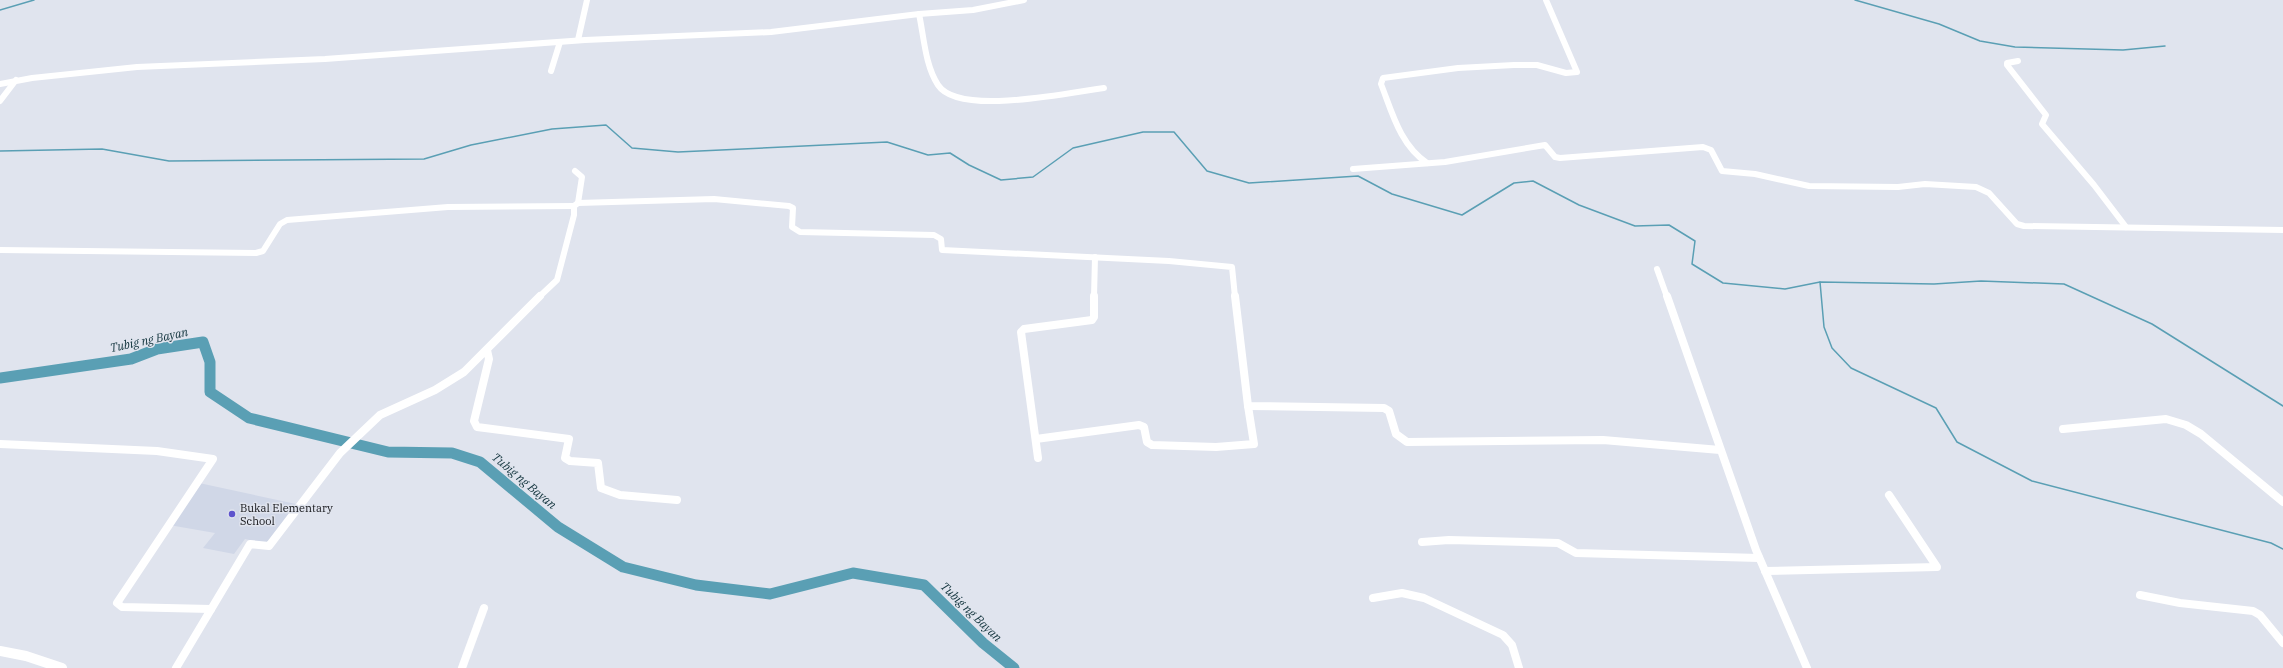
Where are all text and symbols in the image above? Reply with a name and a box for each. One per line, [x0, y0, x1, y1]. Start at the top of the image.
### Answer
water label: Tubig ng Bayan [108, 324, 189, 355]
water label: Tubig ng Bayan [489, 449, 560, 512]
place label: Bukal Elementary School [240, 501, 333, 528]
marker: Bukal Elementary School [227, 509, 237, 519]
water label: Tubig ng Bayan [938, 579, 1005, 645]

